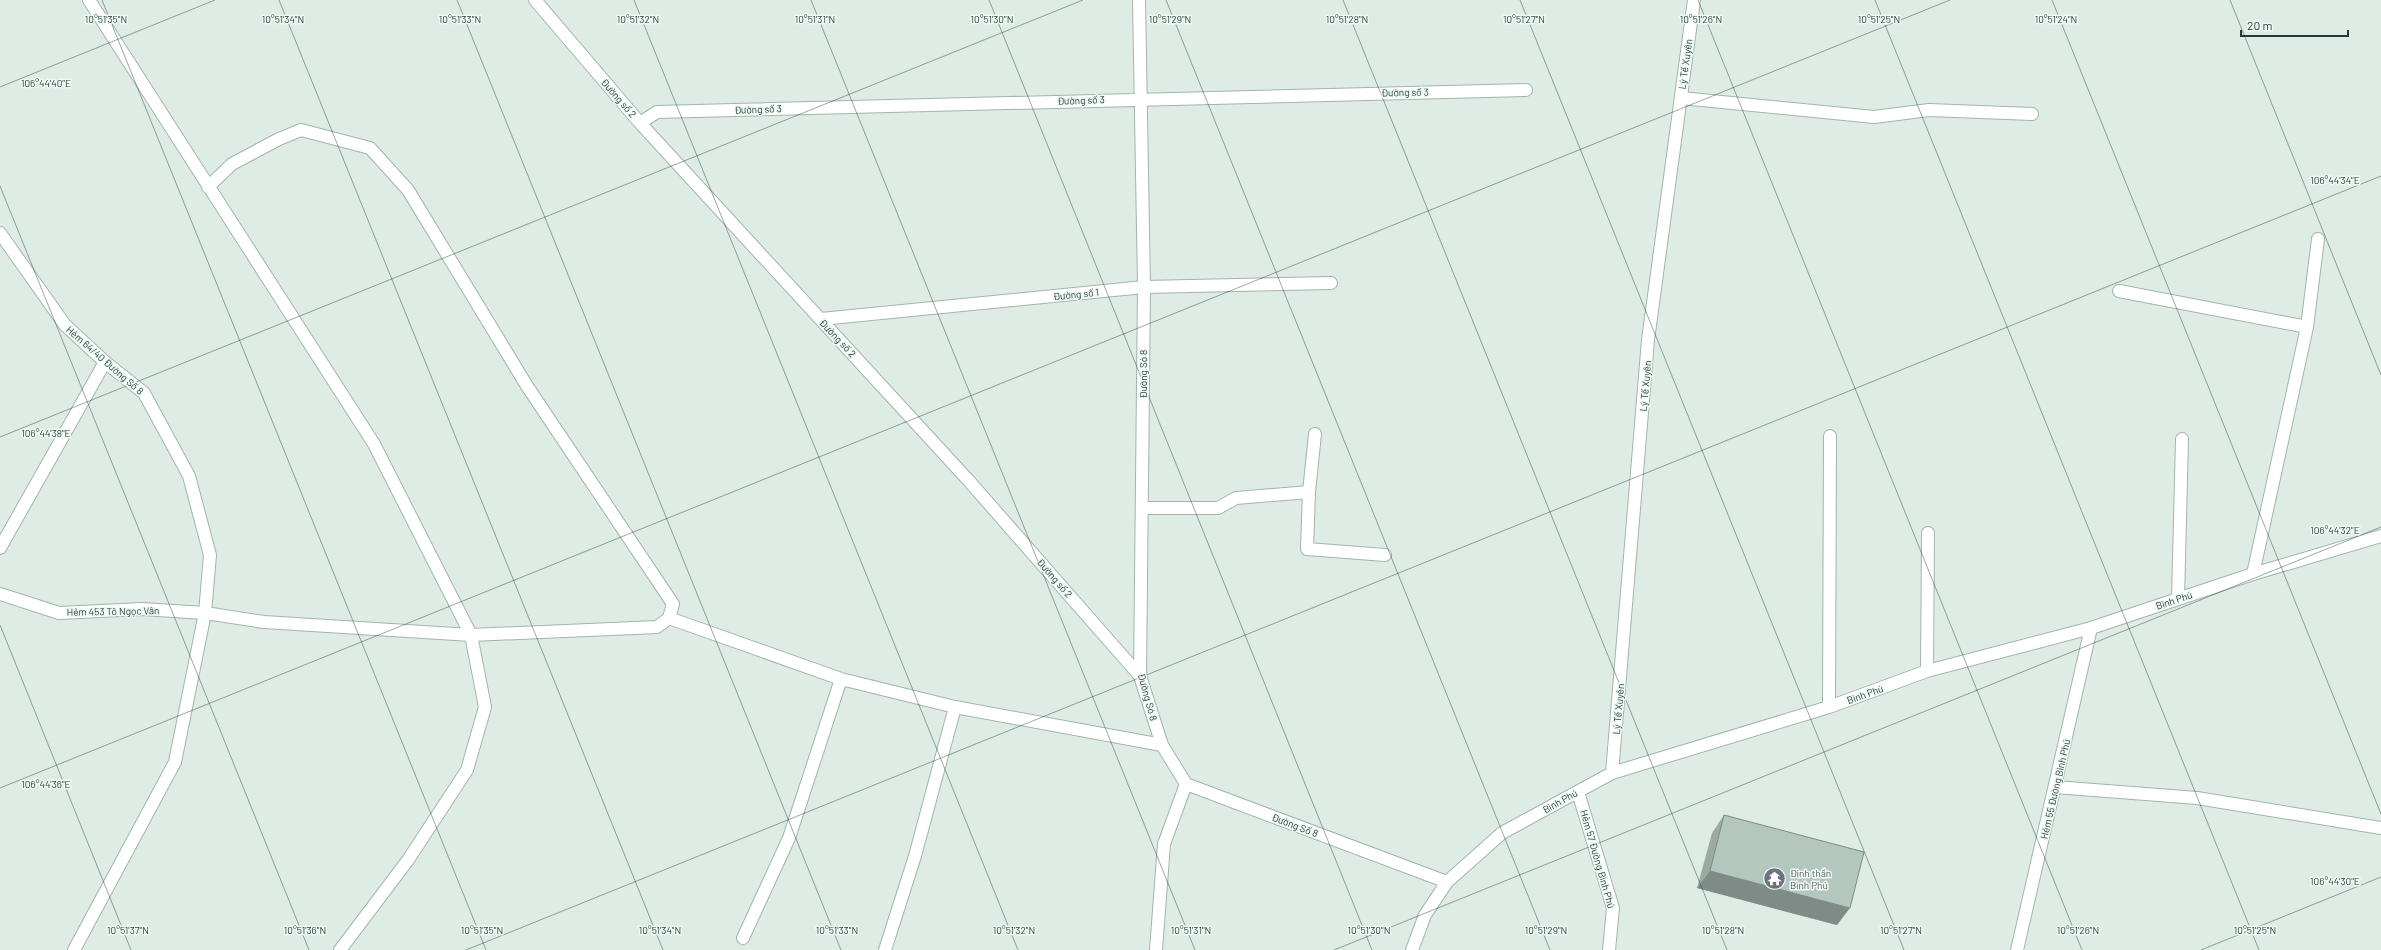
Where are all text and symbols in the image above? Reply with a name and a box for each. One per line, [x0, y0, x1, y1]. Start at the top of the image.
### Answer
scale bar [2241, 12, 2348, 38]
text: 10°51'35"N [85, 13, 127, 25]
text: 10°51'34"N [262, 13, 304, 25]
text: 10°51'33"N [439, 13, 481, 25]
text: 10°51'32"N [617, 13, 659, 25]
text: 10°51'31"N [795, 13, 835, 25]
text: 10°51'30"N [971, 13, 1013, 25]
text: 10°51'29"N [1149, 13, 1191, 25]
text: 10°51'28"N [1326, 13, 1368, 25]
text: 10°51'27"N [1503, 13, 1545, 25]
text: 10°51'26"N [1680, 13, 1722, 25]
text: 10°51'25"N [1858, 13, 1900, 25]
text: 10°51'24"N [2035, 13, 2077, 25]
text: 20 m [2247, 18, 2273, 32]
street label: Lý Tế Xuyên [1676, 38, 1694, 90]
street label: Đường số 2 [599, 76, 639, 120]
text: 106°44'40"E [21, 77, 71, 89]
street label: Đường số 3 [1381, 86, 1429, 98]
street label: Đường số 3 [1057, 93, 1105, 107]
street label: Đường số 3 [734, 102, 782, 116]
text: 106°44'34"E [2310, 174, 2360, 186]
street label: Đường số 1 [1053, 286, 1099, 302]
street label: Đường số 2 [817, 316, 859, 360]
street label: Hẻm 64/40 Đường Số 8 [64, 323, 146, 397]
street label: Đường Só 8 [1137, 350, 1149, 398]
street label: Lý Tế Xuyên [1637, 360, 1653, 412]
text: 106°44'38"E [21, 427, 71, 439]
text: 106°44'32"E [2310, 524, 2360, 536]
street label: Đường số 2 [1035, 556, 1075, 600]
street label: Bình Phú [2154, 588, 2194, 612]
street label: Hẻm 453 Tô Ngọc Vân [66, 604, 160, 618]
street label: Đường Só 8 [1136, 672, 1160, 722]
street label: Bình Phú [1845, 682, 1885, 706]
street label: Lý Tế Xuyên [1610, 683, 1626, 735]
street label: Hẻm 55 Đường Bình Phú [2038, 738, 2072, 840]
text: 106°44'36"E [21, 778, 71, 790]
street label: Bình Phú [1541, 787, 1579, 815]
street label: Hẻm 57 Đường Bình Phú [1578, 808, 1618, 910]
street label: Đường Số 8 [1270, 811, 1320, 839]
temple icon: Đình thần Bình Phú [1762, 866, 1788, 892]
place label: Đình thần Bình Phú [1790, 867, 1831, 891]
text: 106°44'30"E [2310, 875, 2360, 887]
text: 10°51'37"N [107, 924, 149, 936]
text: 10°51'36"N [284, 924, 326, 936]
text: 10°51'35"N [461, 924, 503, 936]
text: 10°51'34"N [639, 924, 681, 936]
text: 10°51'33"N [816, 924, 858, 936]
text: 10°51'32"N [993, 924, 1035, 936]
text: 10°51'31"N [1171, 924, 1211, 936]
text: 10°51'30"N [1348, 924, 1390, 936]
text: 10°51'29"N [1525, 924, 1567, 936]
text: 10°51'28"N [1702, 924, 1744, 936]
text: 10°51'27"N [1880, 924, 1922, 936]
text: 10°51'26"N [2057, 924, 2099, 936]
text: 10°51'25"N [2234, 924, 2276, 936]

